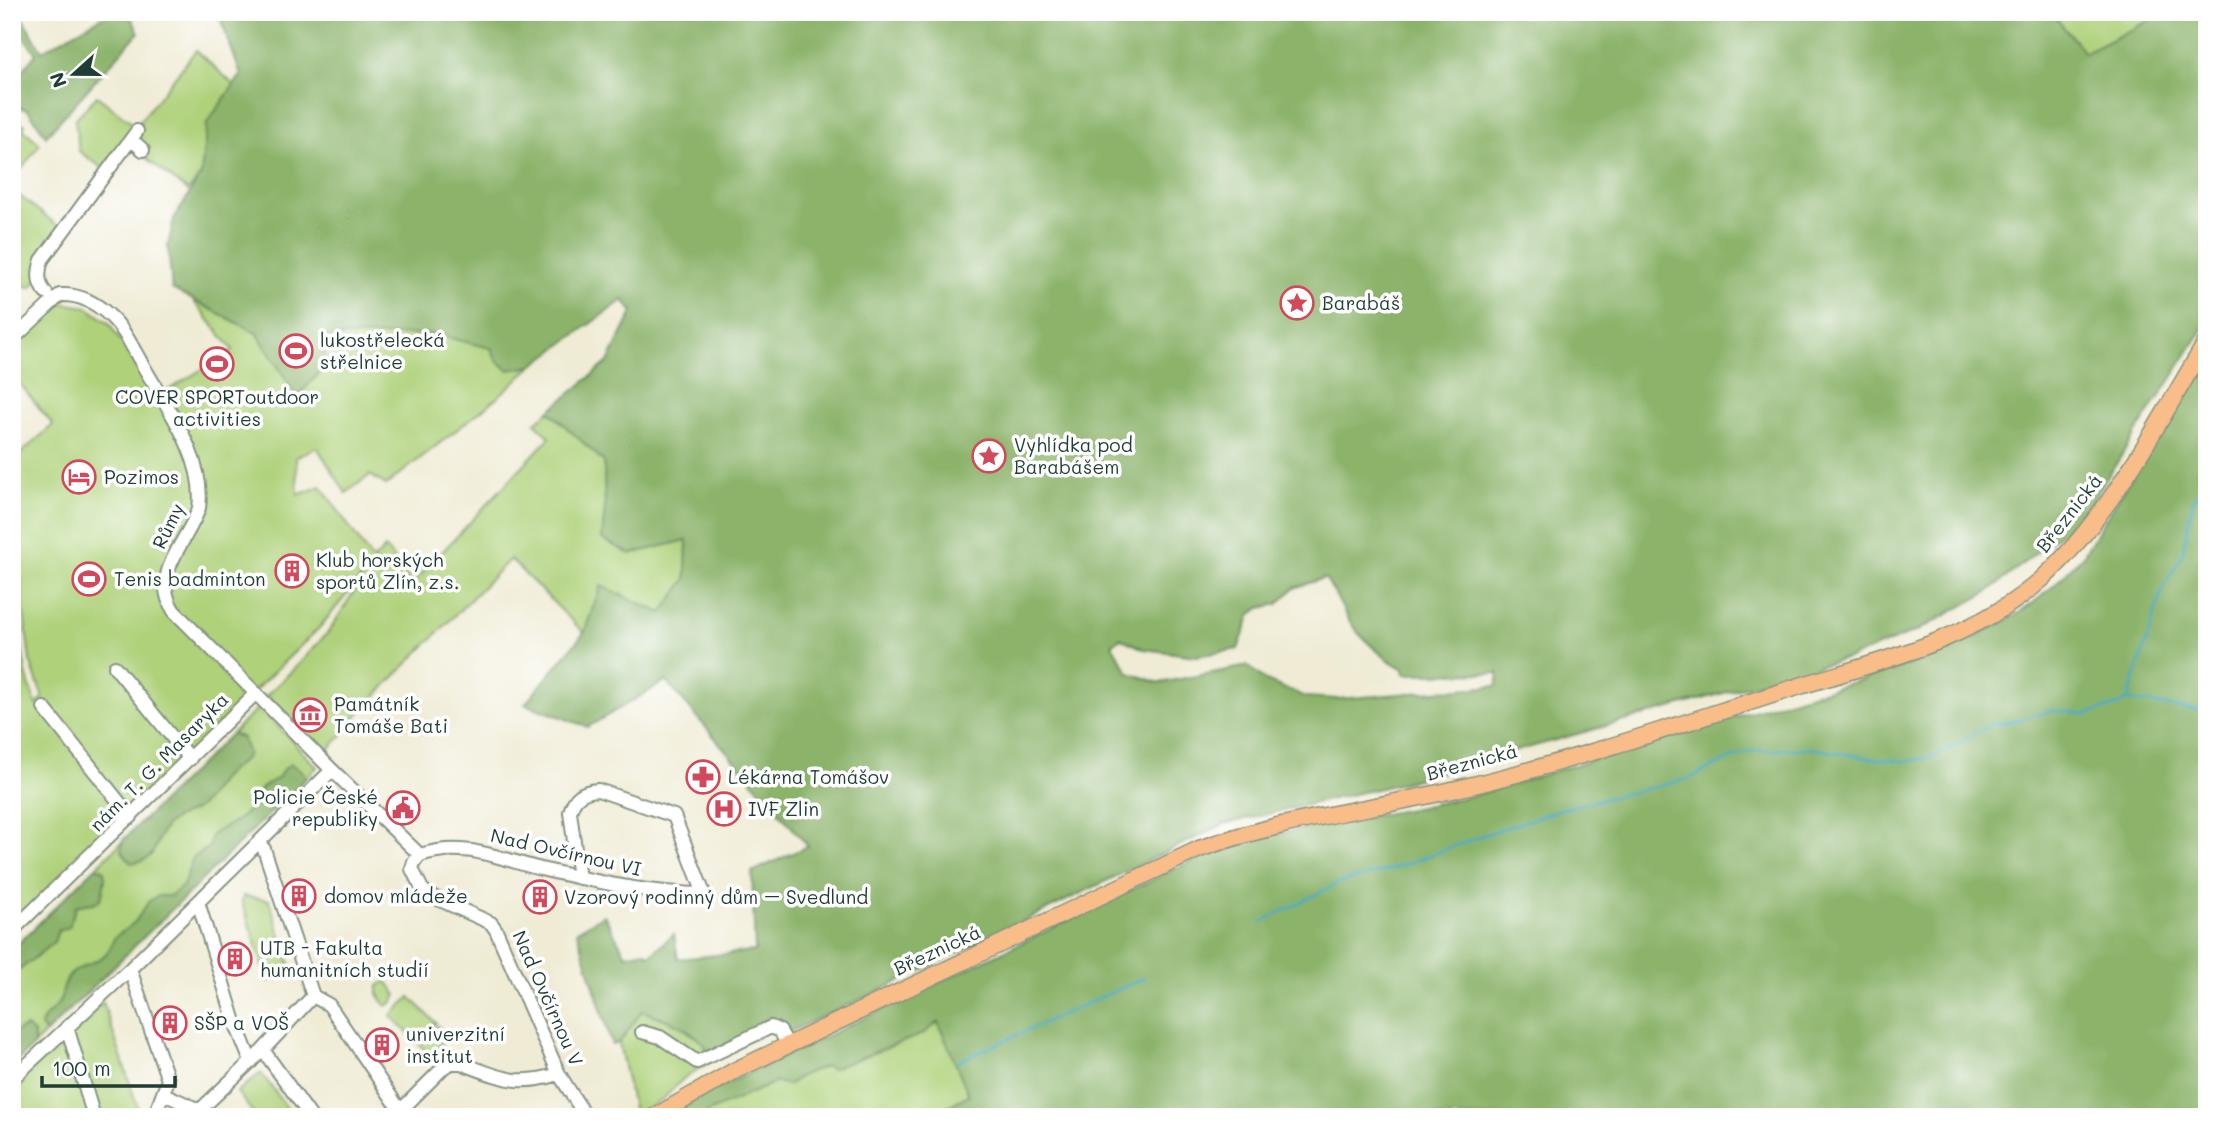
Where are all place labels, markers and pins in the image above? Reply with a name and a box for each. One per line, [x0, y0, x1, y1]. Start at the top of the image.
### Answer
place icon: Barabáš [1278, 284, 1316, 322]
place label: Barabáš [1322, 290, 1400, 315]
place label: lukostřelecká střelnice [320, 327, 445, 374]
sports icon: lukostřelecká střelnice [277, 332, 315, 370]
sports icon: COVER SPORToutdoor activities [198, 345, 236, 383]
place label: COVER SPORToutdoor activities [115, 384, 319, 431]
place label: Vyhlídka pod Barabášem [1014, 432, 1133, 479]
place icon: Vyhlídka pod Barabášem [970, 437, 1008, 475]
hotel icon: Pozimos [60, 458, 98, 496]
place label: Pozimos [104, 464, 179, 489]
place label: Klub horských sportů Zlín, z.s. [316, 547, 459, 594]
building icon: Klub horských sportů Zlín, z.s. [273, 552, 311, 590]
sports icon: Tenis badminton [70, 560, 108, 598]
place label: Tenis badminton [114, 566, 266, 591]
place label: Památník Tomáše Bati [334, 691, 448, 738]
museum icon: Památník Tomáše Bati [291, 696, 329, 734]
pharmacy icon: Lékárna Tomášov [684, 758, 722, 796]
place label: Lékárna Tomášov [728, 764, 889, 789]
place label: Policie České republiky [253, 784, 378, 831]
public building icon: Policie České republiky [384, 789, 422, 827]
hospital icon: IVF Zlin [705, 790, 743, 828]
place label: IVF Zlin [748, 796, 819, 821]
building icon: domov mládeže [280, 877, 318, 915]
building icon: Vzorový rodinný dům – Svedlund [521, 878, 559, 916]
place label: domov mládeže [324, 883, 468, 908]
place label: Vzorový rodinný dům – Svedlund [564, 884, 868, 909]
place label: UTB - Fakulta humanitních studií [260, 935, 429, 982]
building icon: UTB - Fakulta humanitních studií [216, 940, 254, 978]
building icon: SŠP a VOŠ [151, 1004, 189, 1042]
place label: SŠP a VOŠ [194, 1010, 289, 1035]
place label: univerzitní institut [406, 1021, 505, 1068]
building icon: univerzitní institut [363, 1026, 401, 1064]

